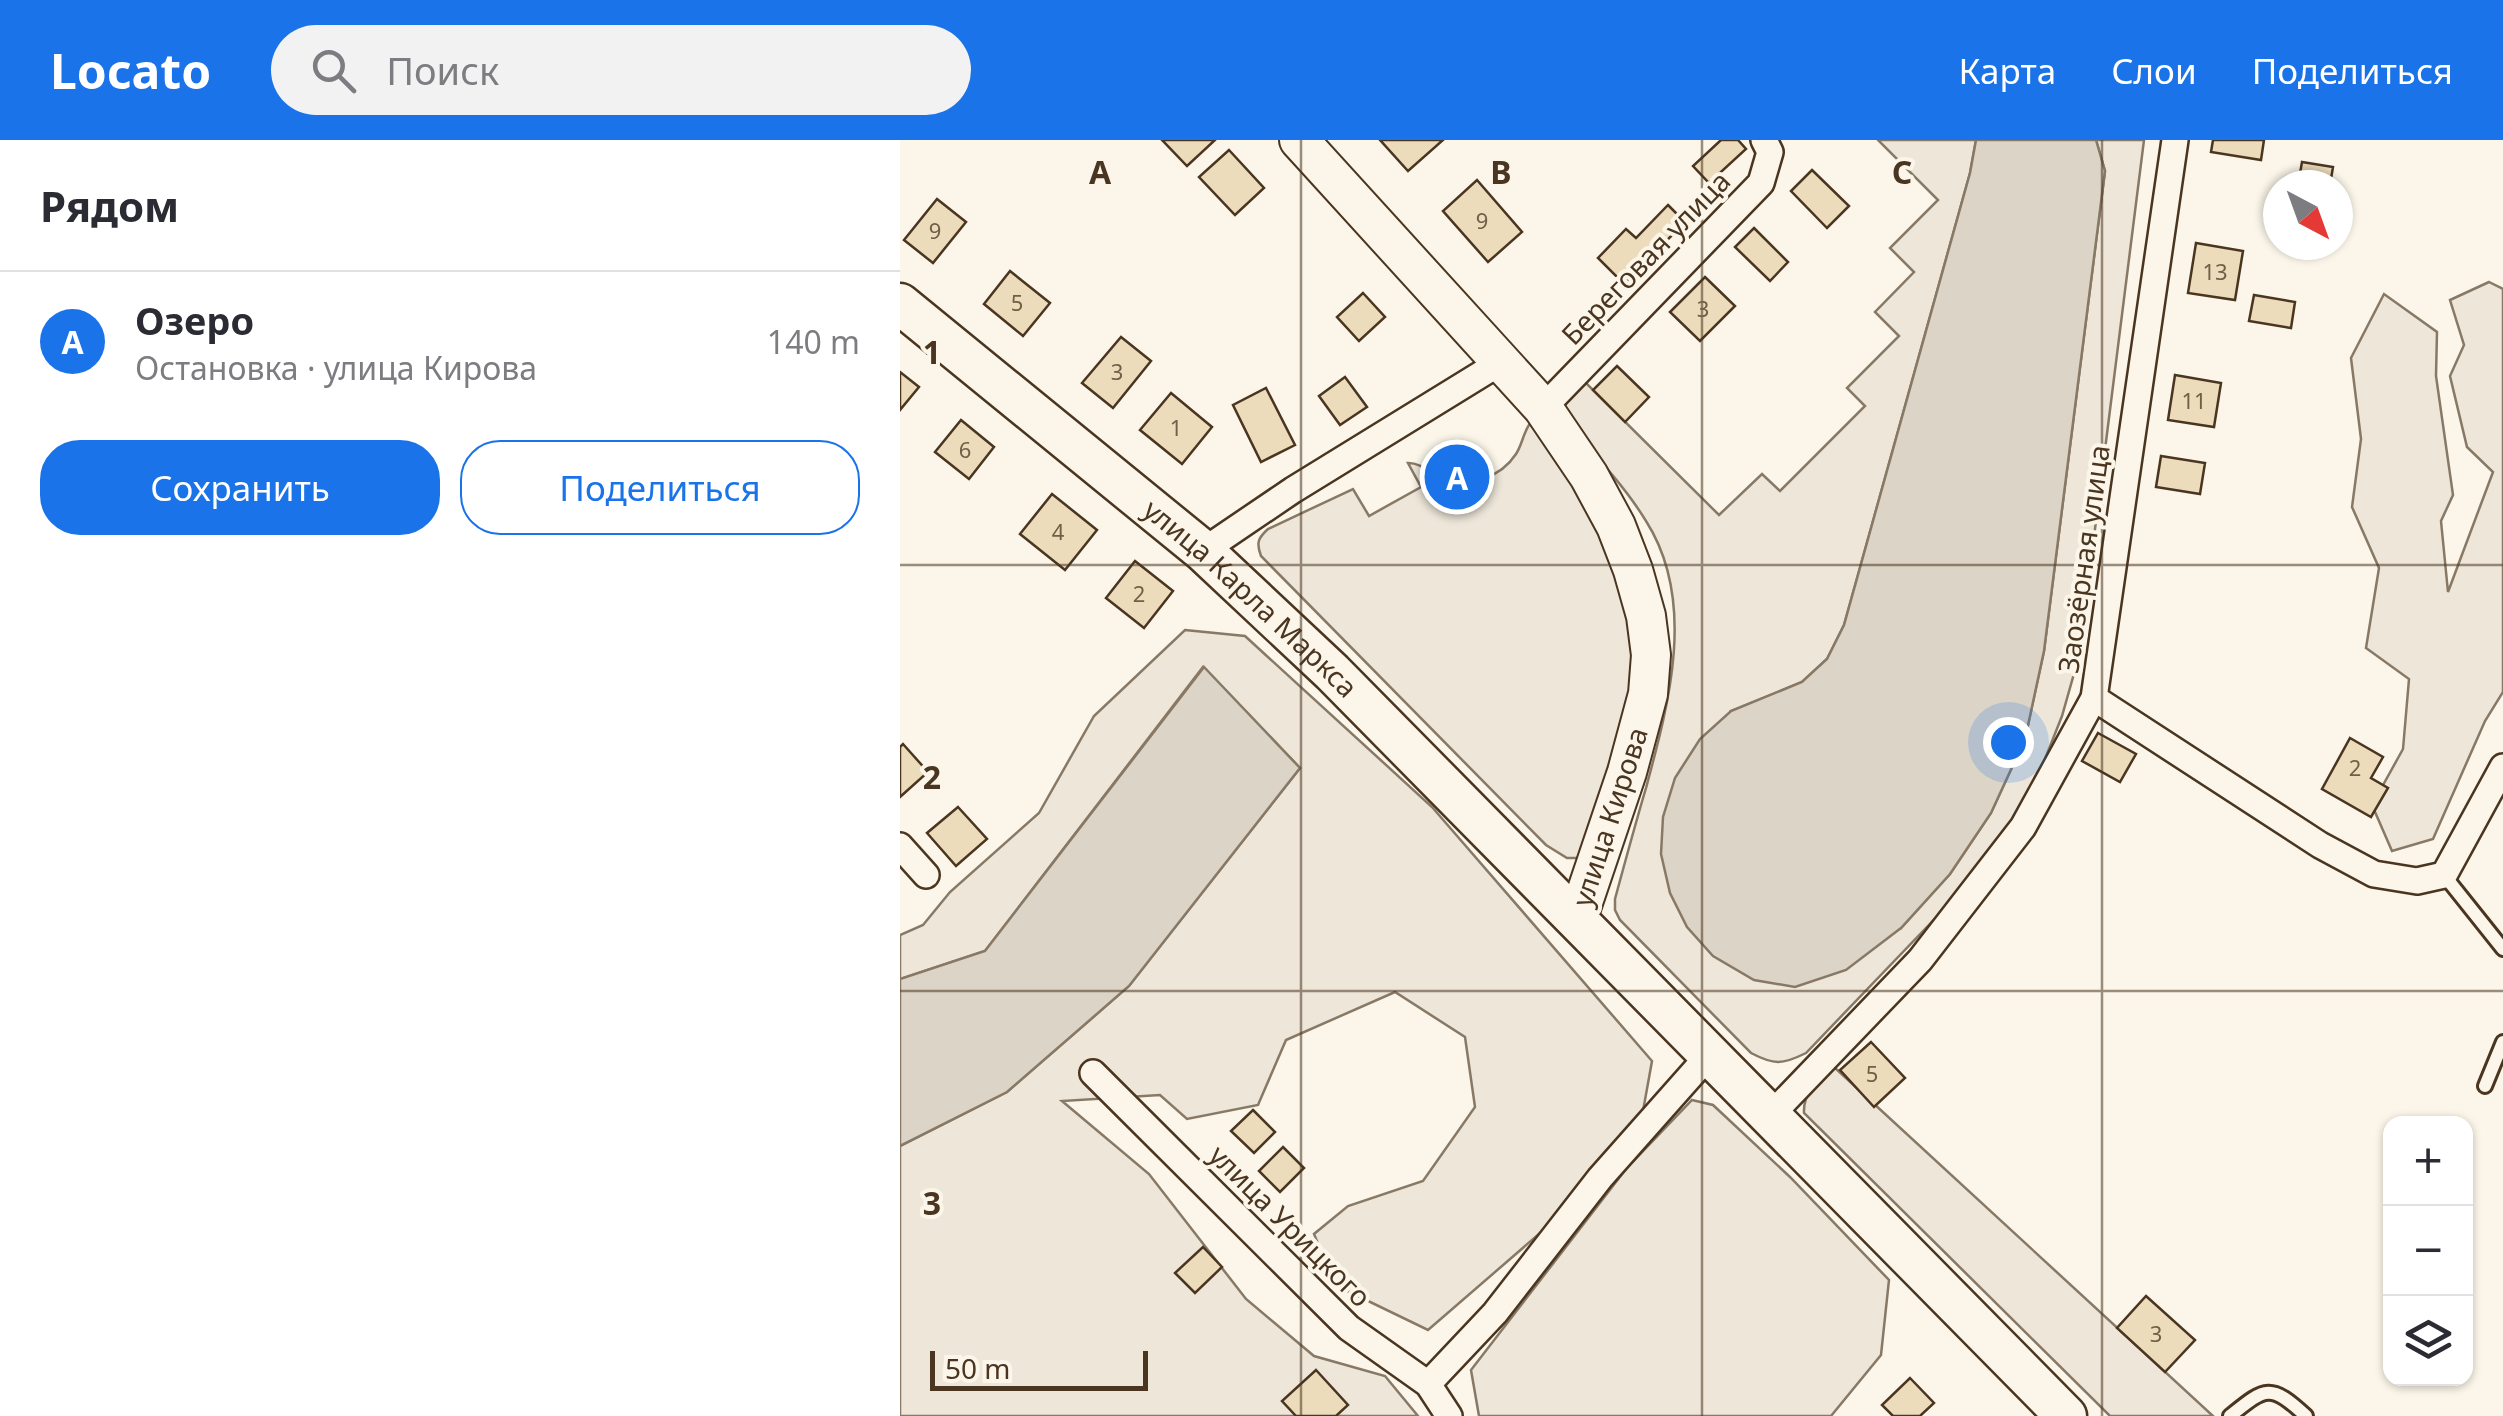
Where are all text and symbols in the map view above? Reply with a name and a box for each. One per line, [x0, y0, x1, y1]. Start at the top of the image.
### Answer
search box [271, 25, 971, 115]
text: Locato [50, 38, 211, 103]
icon: search [306, 43, 361, 98]
text: Поиск [386, 44, 499, 96]
text: Карта [1959, 47, 2056, 94]
text: Слои [2111, 47, 2197, 94]
text: Поделиться [2252, 47, 2453, 94]
text: A [1089, 150, 1112, 193]
text: B [1490, 150, 1512, 193]
text: C [1892, 150, 1912, 193]
street label: Береговая улица [1552, 162, 1738, 352]
north arrow [2263, 170, 2353, 260]
text: Рядом [40, 177, 179, 234]
house number: 9 [1476, 205, 1488, 235]
house number: 9 [929, 215, 941, 245]
house number: 13 [2202, 256, 2228, 286]
house number: 5 [1011, 287, 1023, 317]
house number: 3 [1697, 293, 1709, 323]
text: Озеро [135, 294, 254, 346]
text: A [61, 320, 84, 363]
text: 140 m [767, 320, 860, 363]
text: 1 [923, 330, 941, 373]
text: Остановка · улица Кирова [135, 346, 537, 389]
house number: 3 [1111, 356, 1123, 386]
house number: 11 [2181, 385, 2207, 415]
house number: 1 [1170, 412, 1182, 442]
house number: 6 [959, 434, 971, 464]
button: Сохранить [40, 440, 440, 535]
button: Поделиться [460, 440, 860, 535]
pin: A [1424, 440, 1490, 514]
street label: Заозёрная улица [2048, 442, 2118, 675]
street label: улица Карла Маркса [1136, 490, 1367, 705]
house number: 4 [1052, 516, 1065, 546]
house number: 2 [1133, 578, 1145, 608]
your location [1983, 717, 2034, 768]
street label: улица Кирова [1562, 722, 1656, 911]
house number: 2 [2349, 752, 2361, 782]
text: 2 [923, 755, 941, 798]
house number: 5 [1866, 1058, 1878, 1088]
map controls [2383, 1116, 2473, 1386]
button: + [2383, 1116, 2473, 1206]
street label: улица Урицкого [1201, 1136, 1380, 1315]
text: 3 [923, 1181, 941, 1224]
button: − [2383, 1206, 2473, 1296]
button: layers [2383, 1296, 2473, 1386]
house number: 3 [2150, 1318, 2162, 1348]
scale bar [930, 1346, 1148, 1390]
text: 50 m [945, 1349, 1011, 1387]

